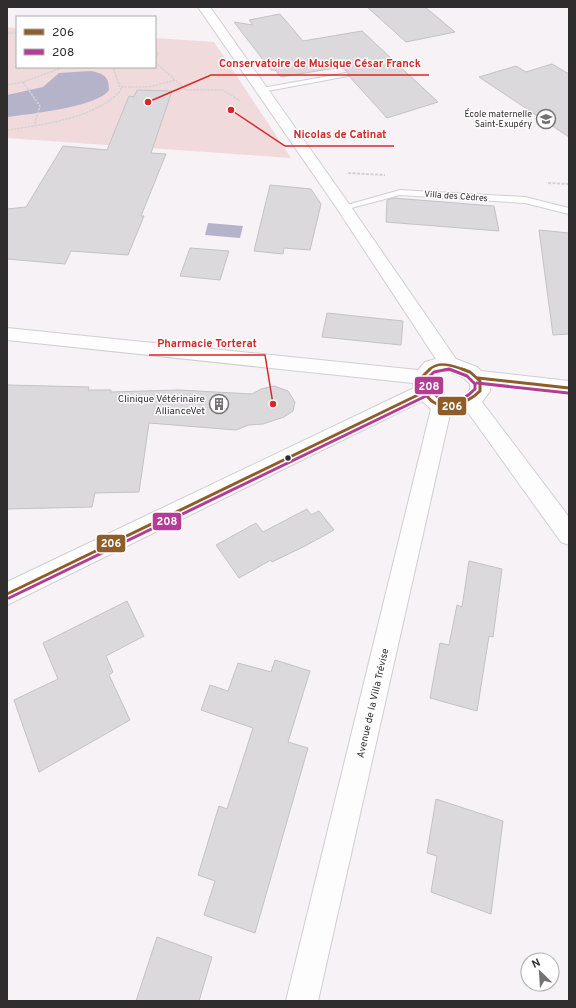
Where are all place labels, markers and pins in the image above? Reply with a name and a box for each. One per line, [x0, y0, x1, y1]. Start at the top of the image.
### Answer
callout: Conservatoire de Musique César Franck [211, 52, 429, 75]
place label: École maternelle Saint-Exupéry [464, 108, 532, 130]
school or university icon: École maternelle Saint-Exupéry [535, 108, 557, 130]
callout: Nicolas de Catinat [285, 123, 394, 146]
callout: Pharmacie Torterat [149, 332, 265, 355]
place label: Clinique Vétérinaire AllianceVet [118, 393, 205, 418]
building icon: Clinique Vétérinaire AllianceVet [208, 393, 230, 415]
unlabelled marker [283, 453, 293, 463]

